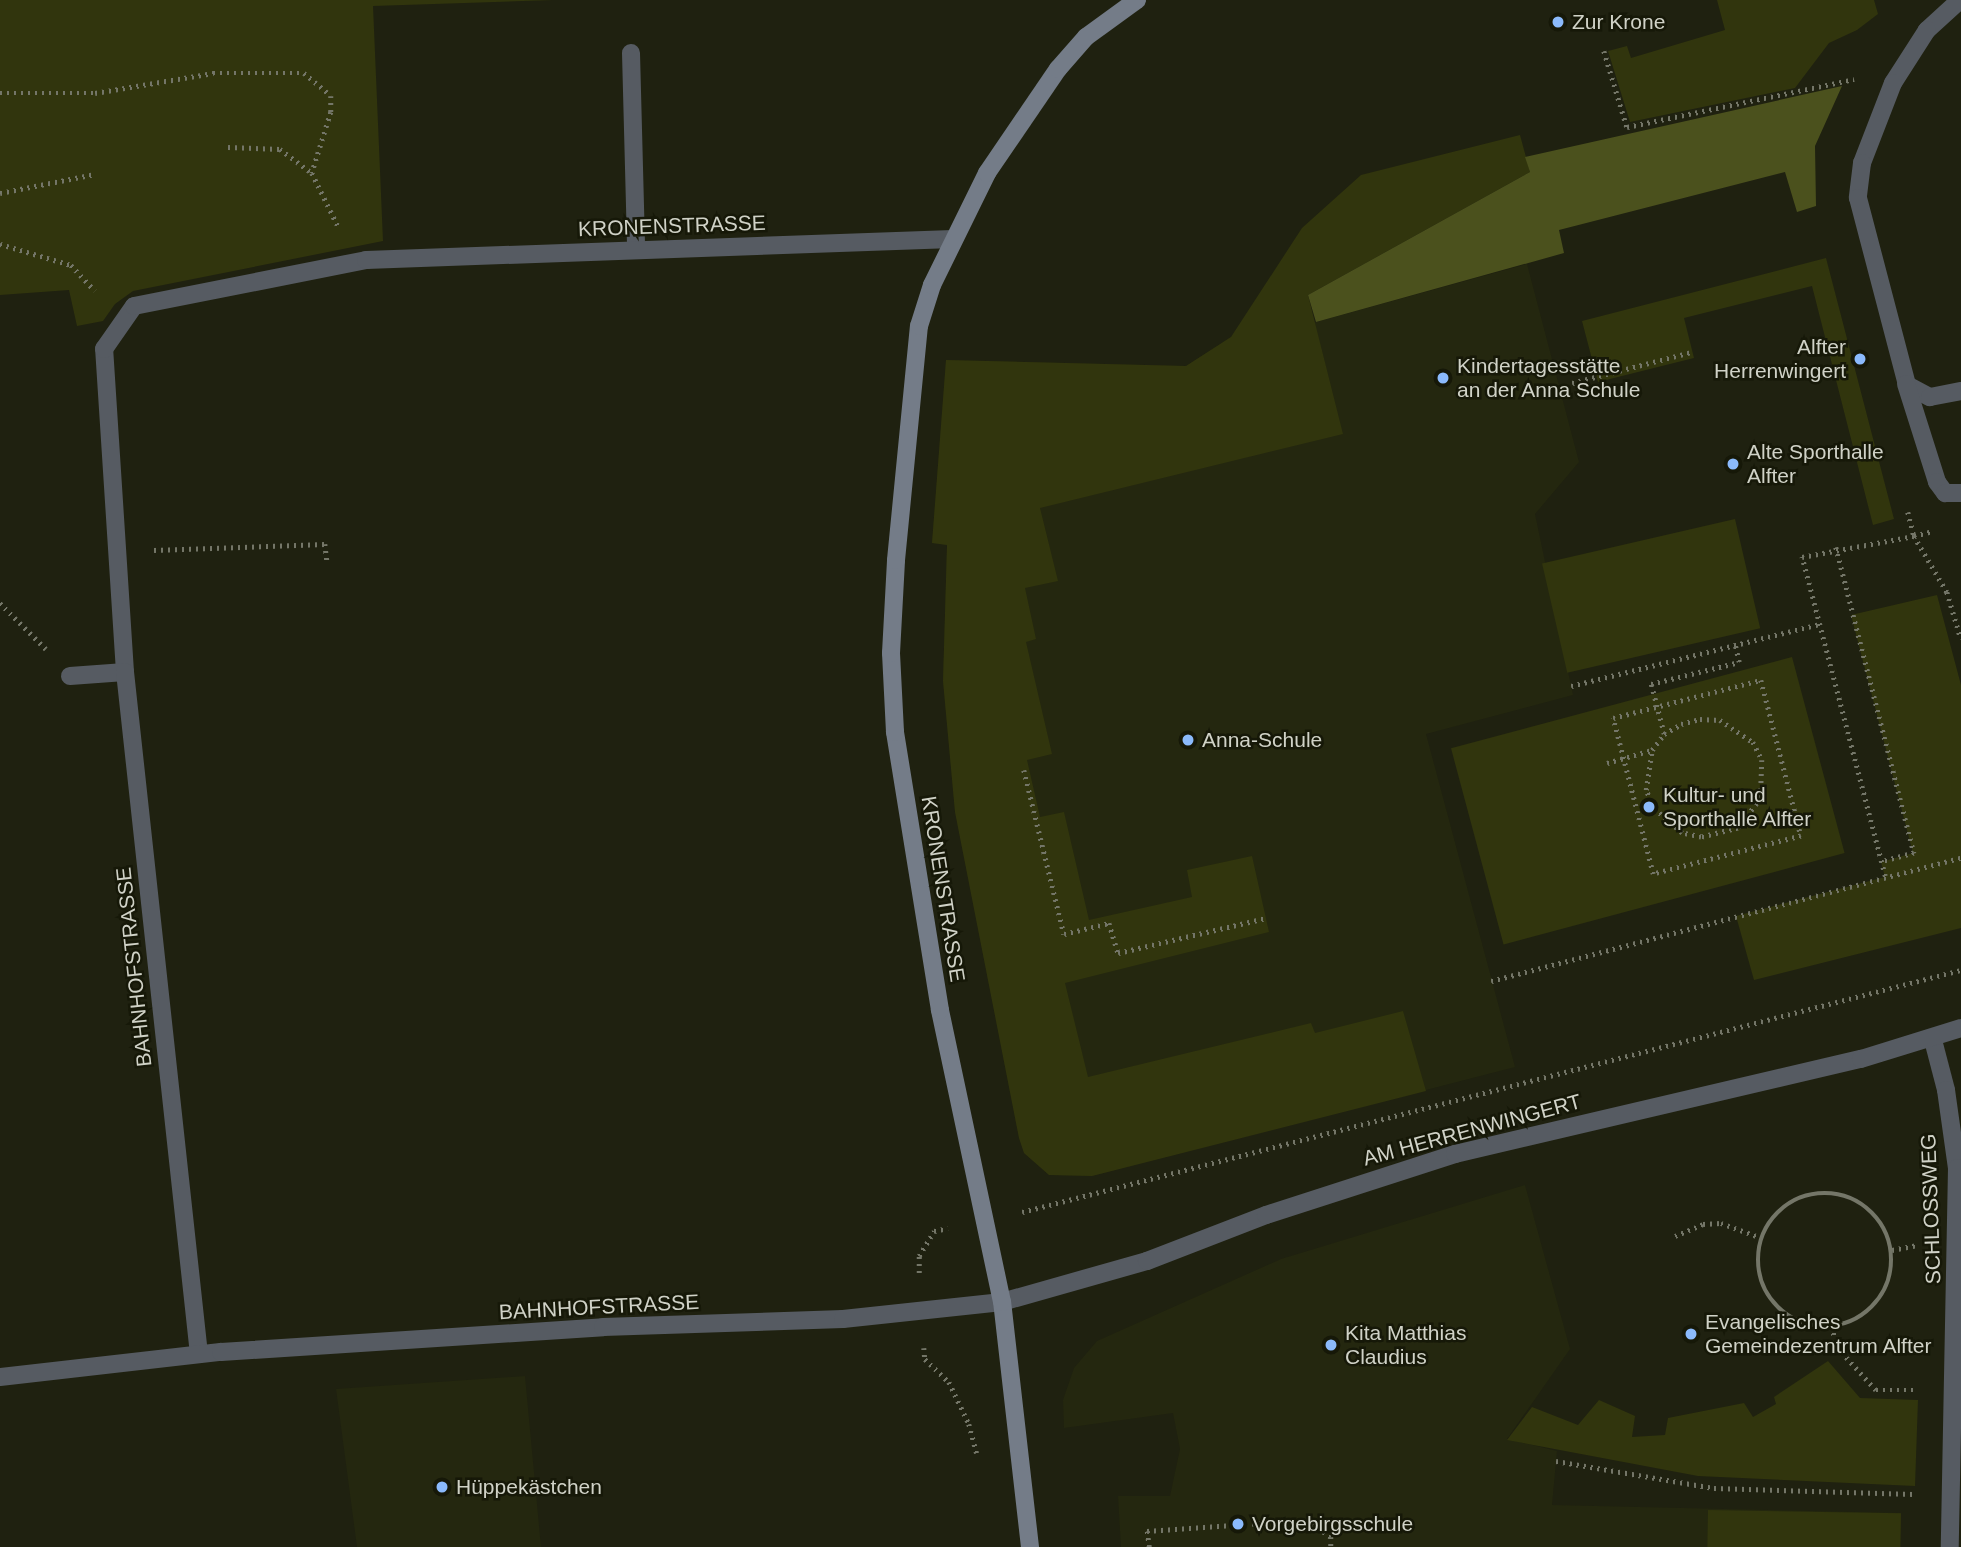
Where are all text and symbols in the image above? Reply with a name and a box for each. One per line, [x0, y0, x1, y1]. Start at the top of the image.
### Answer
place label: Zur Krone [1572, 9, 1665, 35]
marker: Zur Krone [1550, 14, 1566, 30]
street label: KRONENSTRASSE [578, 210, 766, 242]
place label: Alfter Herrenwingert [1714, 334, 1846, 384]
marker: Alfter Herrenwingert [1852, 351, 1868, 367]
place label: Kindertagesstätte an der Anna Schule [1457, 353, 1641, 403]
marker: Kindertagesstätte an der Anna Schule [1435, 370, 1451, 386]
place label: Alte Sporthalle Alfter [1747, 439, 1884, 489]
marker: Alte Sporthalle Alfter [1725, 456, 1741, 472]
place label: Anna-Schule [1202, 727, 1322, 753]
marker: Anna-Schule [1180, 732, 1196, 748]
place label: Kultur- und Sporthalle Alfter [1663, 782, 1812, 832]
street label: KRONENSTRASSE [916, 794, 970, 984]
marker: Kultur- und Sporthalle Alfter [1641, 799, 1657, 815]
street label: BAHNHOFSTRASSE [111, 866, 157, 1068]
street label: AM HERRENWINGERT [1360, 1089, 1584, 1171]
street label: SCHLOSSWEG [1916, 1133, 1946, 1285]
street label: BAHNHOFSTRASSE [498, 1289, 700, 1325]
place label: Evangelisches Gemeindezentrum Alfter [1705, 1309, 1933, 1359]
place label: Kita Matthias Claudius [1345, 1320, 1466, 1370]
marker: Evangelisches Gemeindezentrum Alfter [1683, 1326, 1699, 1342]
marker: Kita Matthias Claudius [1323, 1337, 1339, 1353]
place label: Hüppekästchen [456, 1474, 602, 1500]
marker: Hüppekästchen [434, 1479, 450, 1495]
place label: Vorgebirgsschule [1252, 1511, 1413, 1537]
marker: Vorgebirgsschule [1230, 1516, 1246, 1532]

